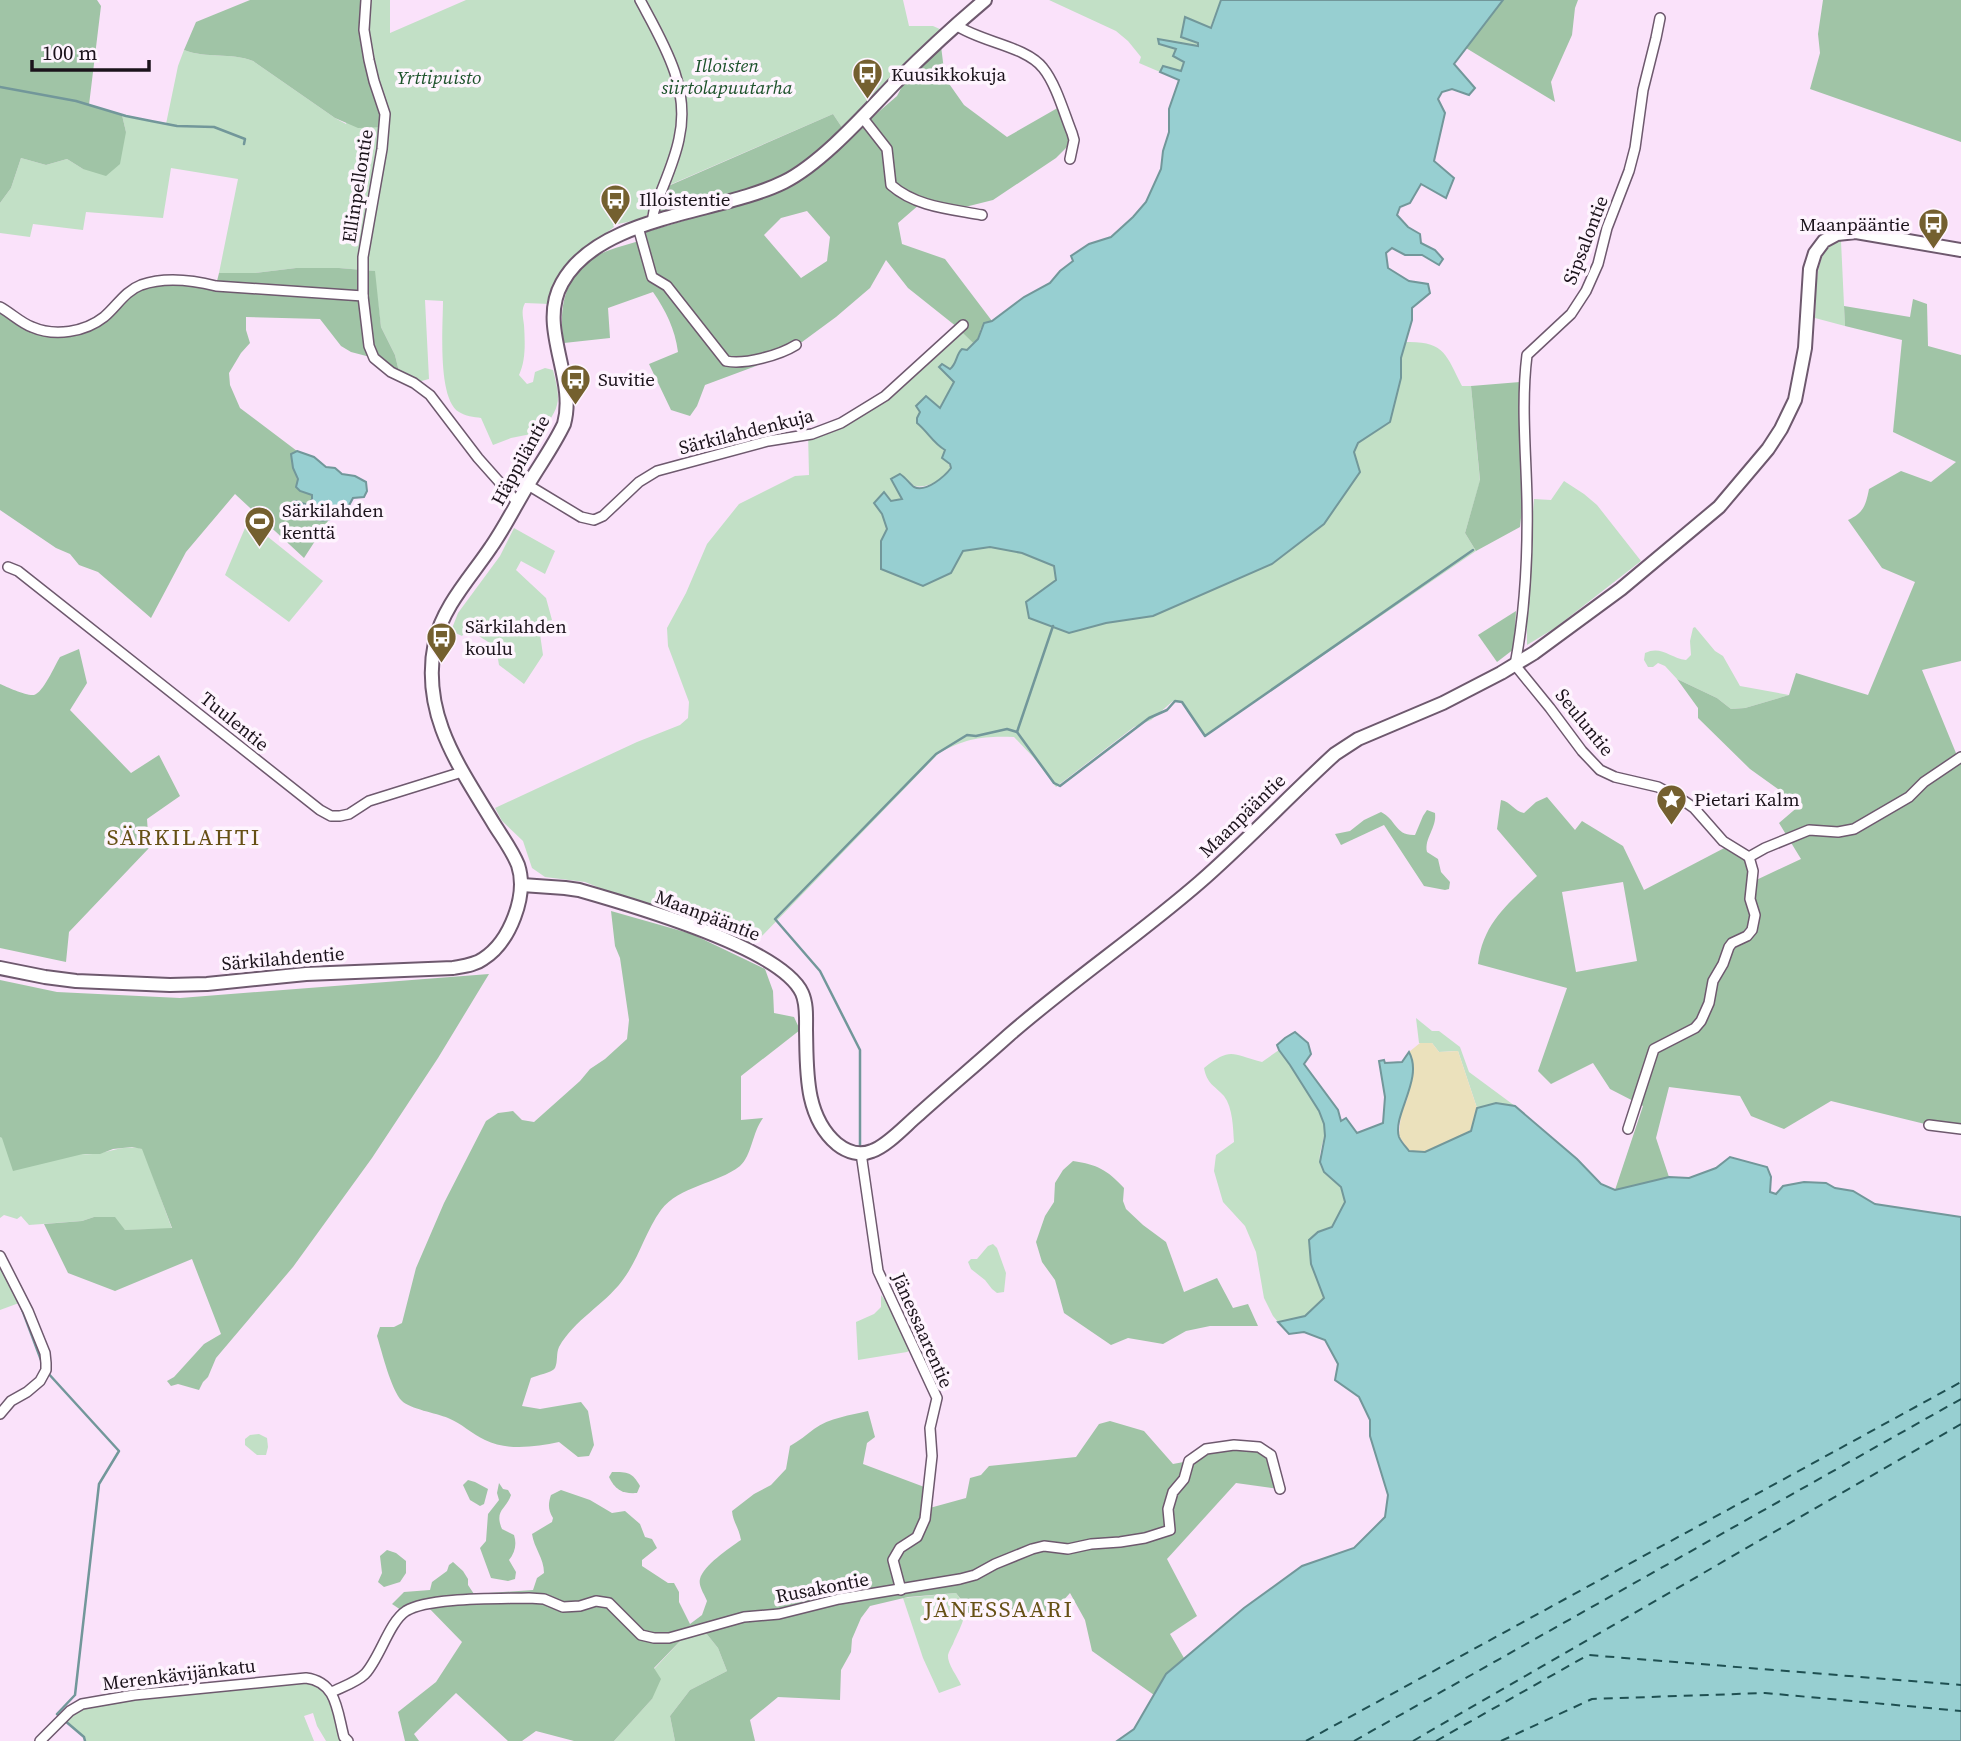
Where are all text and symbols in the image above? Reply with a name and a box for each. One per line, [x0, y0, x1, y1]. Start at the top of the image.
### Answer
scale bar [32, 28, 149, 72]
text: 100 m [42, 38, 97, 67]
park label: Illoisten siirtolapuutarha [661, 52, 793, 100]
bus stop icon: Kuusikkokuja [851, 57, 885, 101]
place label: Kuusikkokuja [891, 61, 1007, 87]
park label: Yrttipuisto [397, 64, 481, 90]
street label: Ellinpellontie [335, 127, 379, 245]
bus stop icon: Illoistentie [599, 182, 633, 226]
place label: Illoistentie [639, 186, 731, 212]
street label: Sipsalontie [1556, 192, 1614, 288]
bus stop icon: Maanpääntie [1916, 207, 1950, 251]
place label: Maanpääntie [1799, 211, 1910, 237]
bus stop icon: Suvitie [558, 362, 592, 406]
place label: Suvitie [598, 366, 655, 392]
street label: Särkilahdenkuja [676, 402, 816, 460]
street label: Häppiläntie [485, 410, 555, 510]
place label: Särkilahden kenttä [282, 497, 384, 545]
sports icon: Särkilahden kenttä [242, 504, 276, 548]
place label: Särkilahden koulu [465, 613, 567, 661]
bus stop icon: Särkilahden koulu [425, 620, 459, 664]
street label: Seuluntie [1550, 683, 1620, 761]
street label: Tuulentie [195, 685, 275, 757]
street label: Maanpääntie [1193, 767, 1291, 863]
place icon: Pietari Kalm [1654, 782, 1688, 826]
place label: Pietari Kalm [1694, 786, 1800, 812]
district label: SÄRKILAHTI [107, 821, 261, 853]
street label: Maanpääntie [652, 883, 764, 947]
street label: Särkilahdentie [221, 940, 345, 976]
street label: Jänessaarentie [886, 1267, 960, 1392]
street label: Rusakontie [773, 1565, 871, 1609]
district label: JÄNESSAARI [923, 1593, 1074, 1625]
street label: Merenkävijänkatu [101, 1652, 257, 1696]

